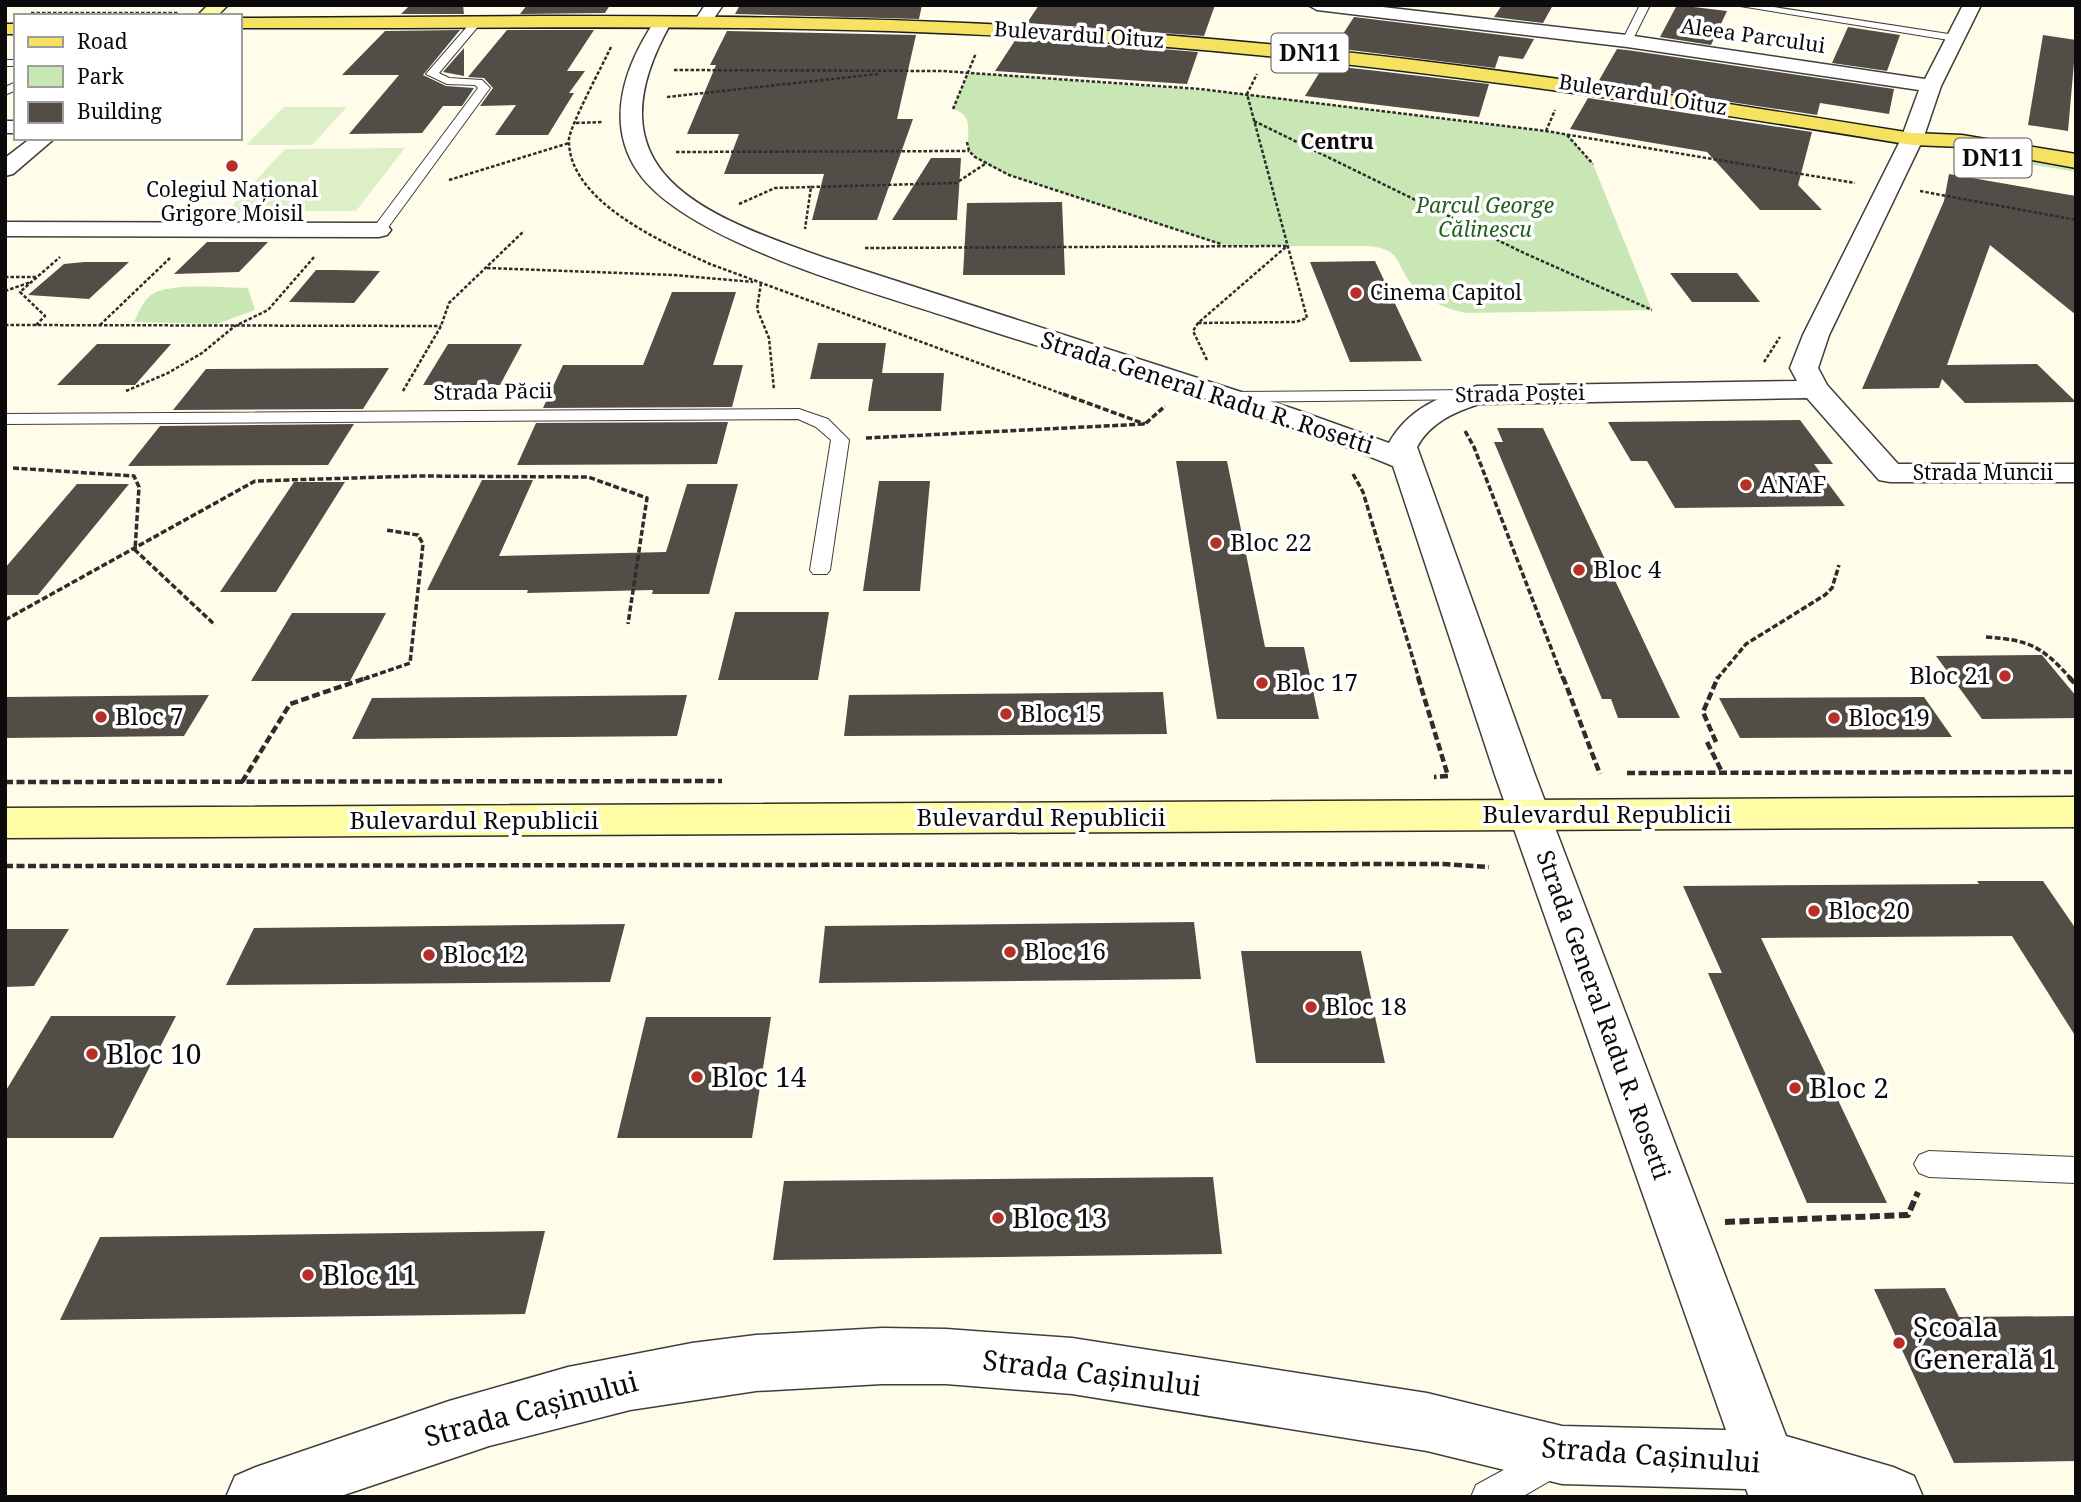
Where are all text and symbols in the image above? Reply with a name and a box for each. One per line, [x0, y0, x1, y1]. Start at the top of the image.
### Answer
street label: Aleea Parcului [1679, 11, 1828, 59]
legend [14, 14, 242, 140]
street label: Bulevardul Oituz [993, 14, 1165, 54]
text: Road [77, 27, 128, 55]
road number: DN11 [1272, 34, 1348, 72]
text: Park [77, 62, 124, 90]
street label: Bulevardul Oituz [1557, 67, 1730, 121]
text: Building [77, 97, 162, 125]
district label: Centru [1300, 127, 1374, 155]
road number: DN11 [1954, 139, 2032, 178]
marker: Colegiul Național Grigore Moisil [224, 158, 240, 174]
place label: Colegiul Național Grigore Moisil [146, 175, 318, 227]
park label: Parcul George Călinescu [1415, 191, 1554, 243]
place label: Cinema Capitol [1370, 278, 1522, 306]
marker: Cinema Capitol [1348, 285, 1364, 301]
street label: Strada General Radu R. Rosetti [1037, 322, 1378, 461]
street label: Strada Păcii [433, 376, 553, 406]
street label: Strada Poștei [1455, 378, 1585, 408]
street label: Strada Muncii [1913, 458, 2054, 486]
place label: ANAF [1760, 467, 1826, 500]
marker: ANAF [1738, 477, 1754, 493]
place label: Bloc 22 [1230, 525, 1312, 558]
marker: Bloc 22 [1208, 535, 1224, 551]
place label: Bloc 4 [1593, 552, 1662, 585]
marker: Bloc 4 [1571, 562, 1587, 578]
place label: Bloc 21 [1909, 658, 1991, 691]
place label: Bloc 17 [1276, 665, 1358, 698]
marker: Bloc 21 [1997, 668, 2013, 684]
marker: Bloc 17 [1254, 675, 1270, 691]
place label: Bloc 15 [1020, 696, 1102, 729]
place label: Bloc 7 [115, 699, 183, 732]
place label: Bloc 19 [1848, 700, 1930, 733]
marker: Bloc 15 [998, 706, 1014, 722]
marker: Bloc 7 [93, 709, 109, 725]
marker: Bloc 19 [1826, 710, 1842, 726]
street label: Bulevardul Republicii [1482, 797, 1732, 830]
street label: Bulevardul Republicii [916, 800, 1166, 833]
street label: Bulevardul Republicii [349, 803, 599, 836]
street label: Strada General Radu R. Rosetti [1529, 845, 1680, 1184]
place label: Bloc 20 [1828, 893, 1910, 926]
marker: Bloc 20 [1806, 903, 1822, 919]
place label: Bloc 16 [1024, 934, 1106, 967]
place label: Bloc 12 [443, 937, 525, 970]
marker: Bloc 16 [1002, 944, 1018, 960]
marker: Bloc 12 [421, 947, 437, 963]
place label: Bloc 18 [1325, 989, 1407, 1022]
marker: Bloc 18 [1303, 999, 1319, 1015]
place label: Bloc 10 [106, 1034, 202, 1072]
marker: Bloc 10 [84, 1046, 100, 1062]
place label: Bloc 14 [711, 1057, 807, 1095]
place label: Bloc 2 [1809, 1068, 1889, 1106]
marker: Bloc 14 [689, 1069, 705, 1085]
marker: Bloc 2 [1787, 1080, 1803, 1096]
place label: Bloc 13 [1012, 1198, 1108, 1236]
marker: Bloc 13 [990, 1210, 1006, 1226]
place label: Bloc 11 [322, 1255, 418, 1293]
marker: Bloc 11 [300, 1267, 316, 1283]
place label: Școala Generală 1 [1913, 1307, 2057, 1377]
marker: Școala Generală 1 [1891, 1335, 1907, 1351]
street label: Strada Cașinului [981, 1340, 1203, 1404]
street label: Strada Cașinului [420, 1361, 642, 1455]
street label: Strada Cașinului [1540, 1427, 1762, 1481]

